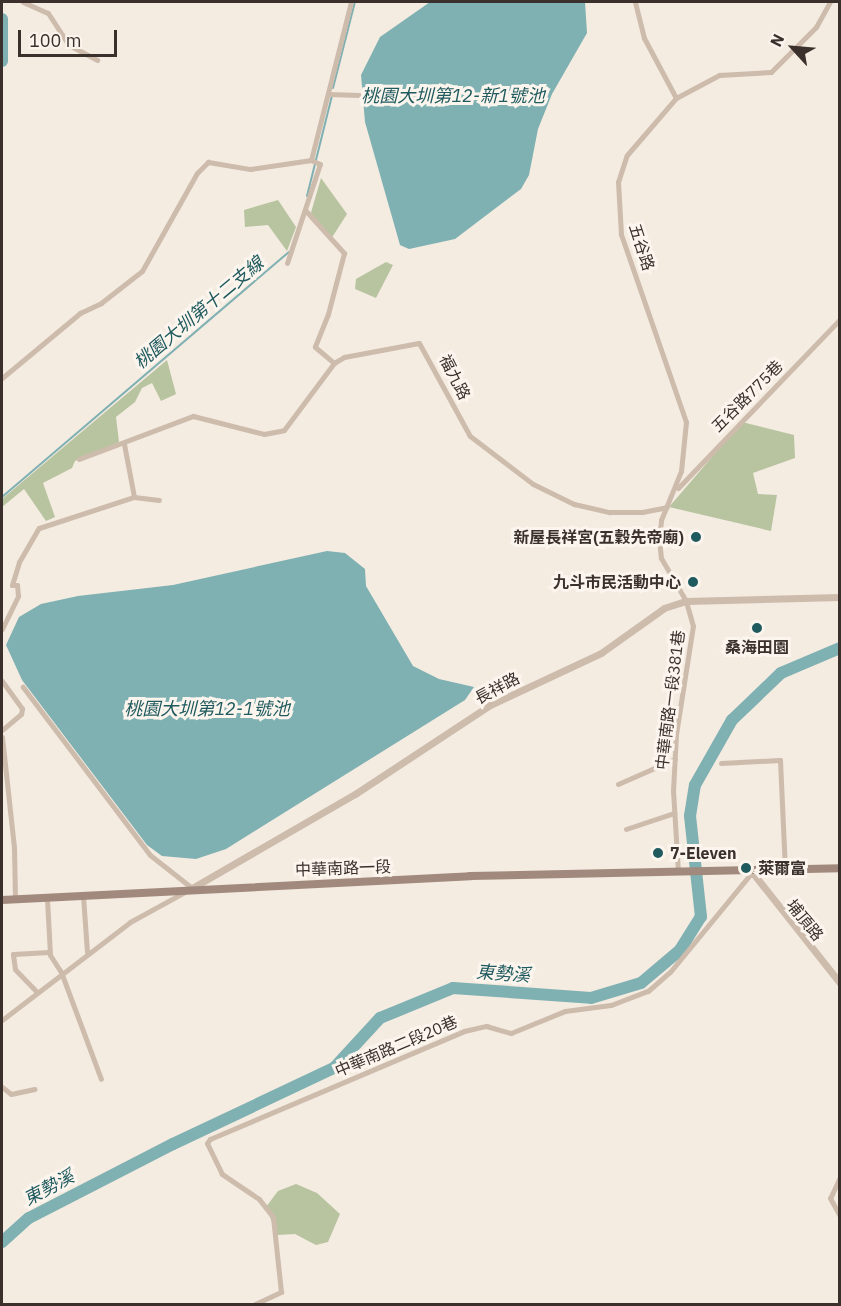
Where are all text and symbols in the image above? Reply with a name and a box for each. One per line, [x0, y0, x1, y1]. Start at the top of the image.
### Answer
scale bar [21, 18, 120, 56]
north arrow [763, 18, 823, 78]
text: 100 m [29, 29, 81, 52]
text: N [765, 31, 788, 50]
water label: 桃園大圳第12-新1號池 [361, 85, 545, 107]
street label: 五谷路 [625, 221, 659, 273]
water label: 桃園大圳第十二支線 [130, 253, 268, 373]
street label: 福九路 [436, 351, 474, 403]
street label: 五谷路775巷 [707, 356, 787, 436]
place label: 新屋長祥宮(五穀先帝廟) [513, 527, 684, 547]
marker: 新屋長祥宮(五穀先帝廟) [689, 530, 703, 544]
place label: 九斗市民活動中心 [553, 572, 681, 592]
marker: 九斗市民活動中心 [686, 575, 700, 589]
marker: 桑海田園 [750, 621, 764, 635]
street label: 中華南路一段381巷 [652, 629, 688, 771]
place label: 桑海田園 [725, 637, 789, 657]
street label: 長祥路 [471, 668, 523, 708]
water label: 桃園大圳第12-1號池 [124, 698, 290, 720]
place label: 7-Eleven [670, 843, 736, 863]
marker: 7-Eleven [651, 846, 665, 860]
street label: 中華南路一段 [295, 857, 391, 879]
place label: 萊爾富 [758, 858, 806, 878]
marker: 萊爾富 [739, 861, 753, 875]
street label: 埔頂路 [782, 895, 828, 945]
water label: 東勢溪 [475, 961, 531, 987]
street label: 中華南路二段20巷 [332, 1012, 460, 1080]
water label: 東勢溪 [20, 1166, 78, 1210]

